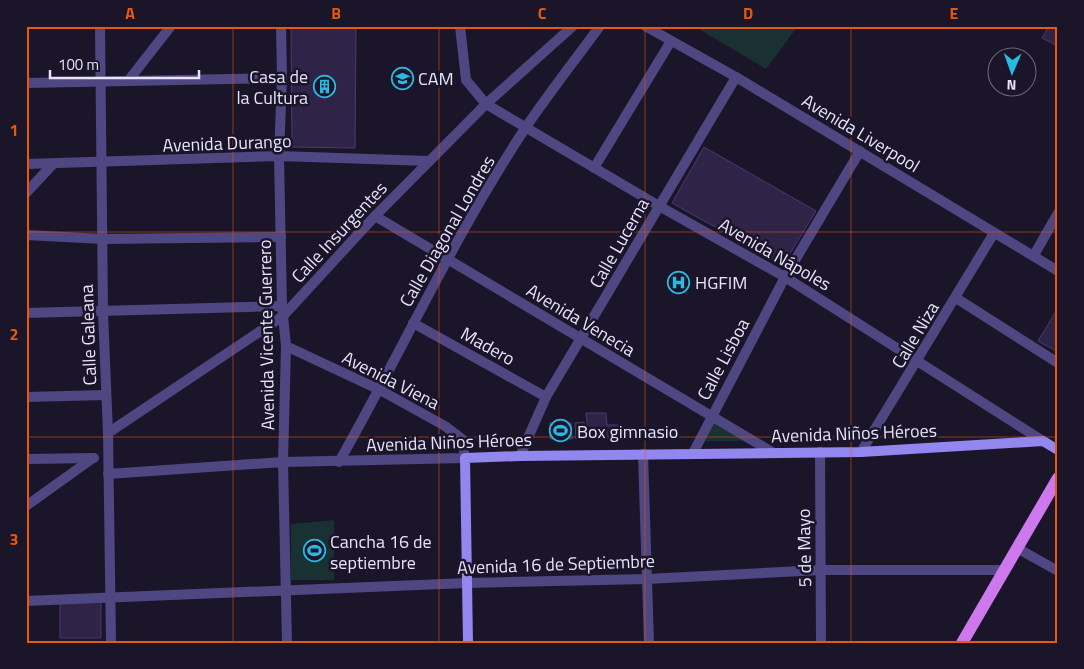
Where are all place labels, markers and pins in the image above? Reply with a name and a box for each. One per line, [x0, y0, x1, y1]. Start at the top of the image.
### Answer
place label: Casa de la Cultura [236, 63, 308, 111]
place label: CAM [418, 65, 454, 92]
school or university icon: CAM [390, 66, 414, 90]
building icon: Casa de la Cultura [312, 74, 336, 98]
place label: HGFIM [695, 269, 747, 296]
hospital icon: HGFIM [667, 270, 691, 294]
place label: Box gimnasio [577, 418, 678, 445]
sports icon: Box gimnasio [549, 419, 573, 443]
place label: Cancha 16 de septiembre [330, 528, 432, 576]
sports icon: Cancha 16 de septiembre [302, 539, 326, 563]

